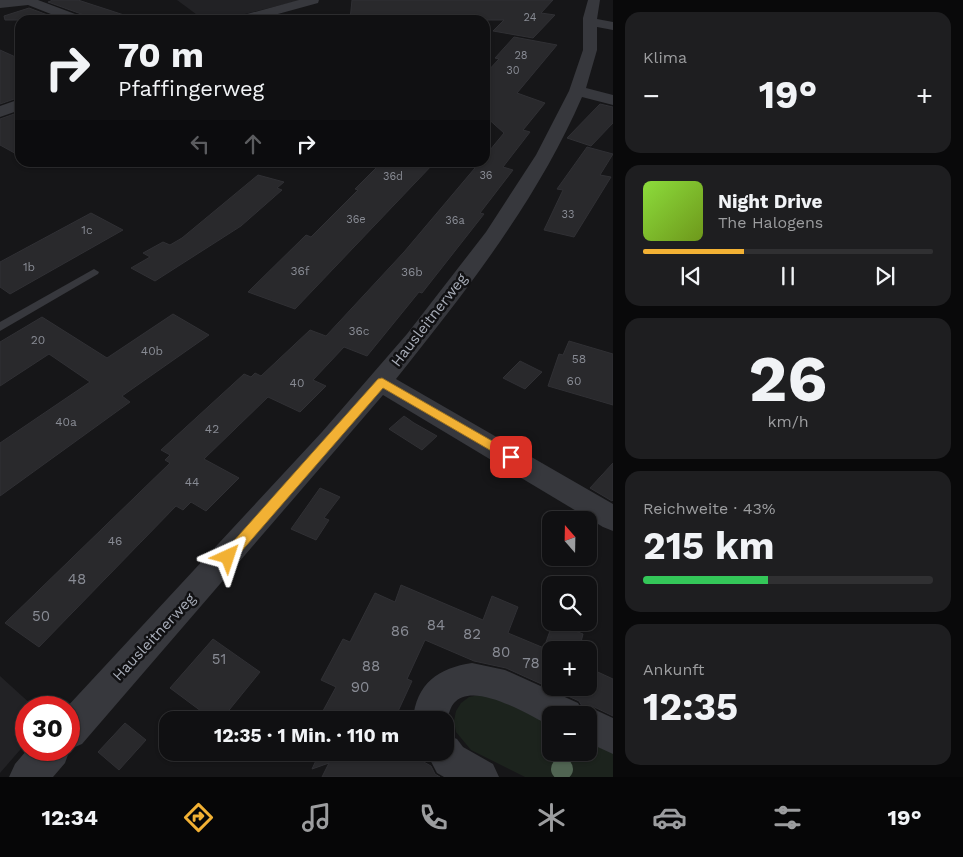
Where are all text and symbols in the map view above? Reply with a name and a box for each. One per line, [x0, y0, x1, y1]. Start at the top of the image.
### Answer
house number: 24 [524, 11, 537, 24]
text: 70 m [118, 34, 204, 76]
icon: right [35, 35, 100, 100]
text: Klima [643, 48, 687, 67]
house number: 28 [514, 49, 528, 62]
house number: 30 [506, 64, 520, 77]
text: 19° [759, 73, 817, 117]
text: Pfaffingerweg [118, 76, 264, 101]
text: − [643, 79, 660, 112]
text: + [916, 79, 933, 112]
icon: left [186, 130, 214, 158]
icon: ahead [239, 130, 267, 158]
icon: right [292, 130, 320, 158]
house number: 36 [479, 169, 493, 182]
house number: 36d [383, 170, 403, 183]
text: Night Drive [718, 190, 823, 213]
house number: 33 [562, 208, 574, 221]
house number: 36e [346, 213, 366, 226]
text: The Halogens [718, 213, 823, 232]
house number: 36a [445, 214, 465, 227]
house number: 1c [81, 223, 93, 237]
house number: 1b [23, 260, 35, 274]
icon: previous [677, 262, 705, 290]
icon: pause [774, 262, 802, 290]
icon: next [871, 262, 899, 290]
house number: 36f [290, 264, 310, 278]
house number: 36b [401, 265, 423, 279]
street label: Hausleitnerweg [387, 270, 471, 370]
house number: 36c [348, 324, 370, 338]
house number: 20 [31, 333, 45, 347]
text: 26 [749, 341, 827, 417]
house number: 40b [141, 344, 163, 358]
house number: 58 [572, 352, 586, 366]
house number: 60 [567, 374, 581, 388]
house number: 40 [290, 376, 304, 390]
text: km/h [767, 412, 809, 431]
house number: 40a [55, 415, 77, 429]
house number: 42 [205, 422, 219, 436]
pin [490, 436, 532, 478]
icon: arrive [497, 443, 525, 471]
house number: 44 [185, 475, 199, 489]
text: Reichweite · 43% [643, 499, 775, 518]
north arrow [542, 511, 598, 566]
map controls [542, 511, 597, 761]
text: 215 km [643, 524, 774, 568]
position arrow [201, 530, 253, 582]
house number: 46 [108, 534, 122, 548]
house number: 48 [68, 570, 86, 588]
button: search [542, 576, 597, 631]
street label: Hausleitnerweg [109, 589, 199, 684]
house number: 50 [32, 607, 50, 625]
house number: 84 [427, 616, 445, 634]
house number: 86 [391, 622, 409, 640]
house number: 82 [463, 625, 481, 643]
button: + [542, 641, 597, 696]
house number: 80 [492, 643, 510, 661]
house number: 51 [212, 650, 226, 668]
house number: 78 [522, 654, 540, 672]
house number: 88 [362, 657, 380, 675]
text: Ankunft [643, 660, 704, 679]
house number: 90 [351, 678, 369, 696]
text: 12:35 [643, 685, 738, 729]
speed limit sign: 30 [15, 696, 80, 761]
button: − [542, 706, 597, 761]
text: 12:35 · 1 Min. · 110 m [214, 724, 399, 747]
icon: directions [181, 800, 216, 835]
icon: music [299, 800, 334, 835]
icon: phone [416, 800, 451, 835]
icon: climate [534, 800, 569, 835]
icon: car [652, 800, 687, 835]
icon: filters [770, 800, 805, 835]
text: 12:34 [41, 805, 98, 830]
text: 19° [888, 805, 922, 830]

